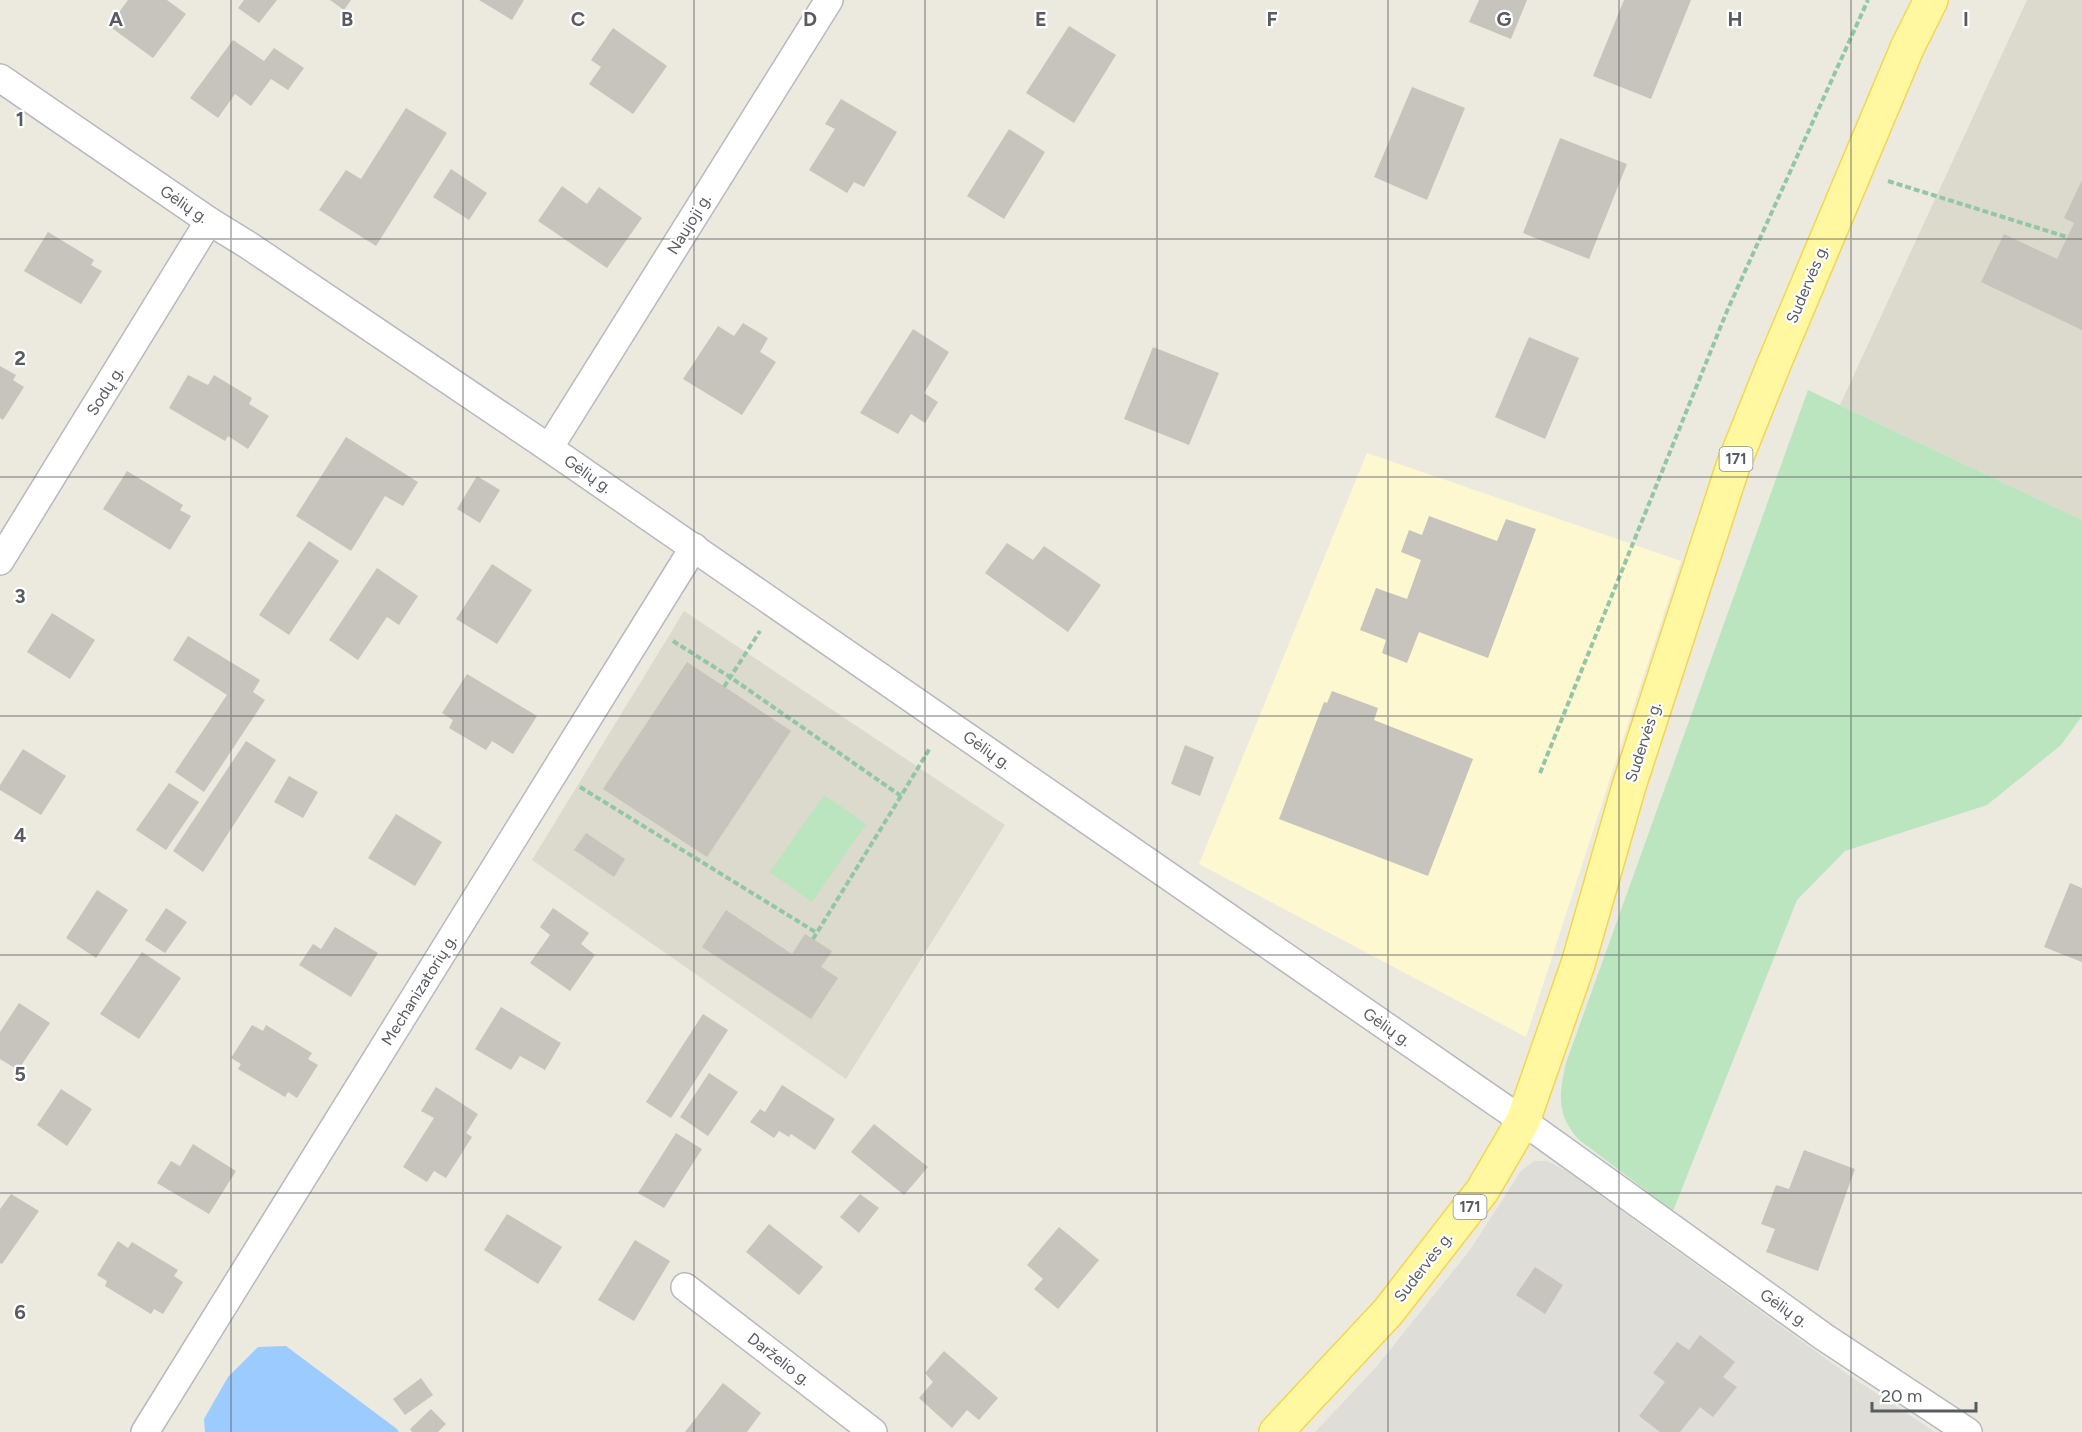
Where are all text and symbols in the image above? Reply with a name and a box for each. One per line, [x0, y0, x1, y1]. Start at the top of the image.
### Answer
text: A [109, 7, 124, 31]
text: B [341, 7, 353, 31]
text: C [571, 7, 585, 31]
text: D [803, 7, 817, 31]
text: E [1035, 7, 1047, 31]
text: F [1266, 7, 1278, 31]
text: G [1497, 7, 1512, 31]
text: H [1728, 7, 1743, 31]
text: I [1963, 7, 1969, 31]
text: 1 [16, 107, 24, 131]
street label: Gėlių g. [156, 181, 212, 227]
street label: Naujoji g. [663, 190, 715, 258]
street label: Sudervės g. [1782, 242, 1832, 326]
text: 2 [14, 346, 26, 370]
street label: Sodų g. [83, 363, 127, 419]
road number: 171 [1720, 447, 1752, 471]
street label: Gėlių g. [561, 451, 615, 497]
text: 3 [14, 584, 26, 608]
street label: Sudervės g. [1621, 699, 1665, 785]
street label: Gėlių g. [960, 727, 1014, 773]
text: 4 [14, 823, 27, 847]
street label: Mechanizatorių g. [377, 931, 461, 1049]
street label: Gėlių g. [1360, 1004, 1414, 1050]
text: 5 [14, 1062, 26, 1086]
road number: 171 [1454, 1195, 1486, 1219]
street label: Sudervės g. [1390, 1228, 1456, 1306]
street label: Gėlių g. [1757, 1285, 1811, 1331]
text: 6 [14, 1300, 26, 1324]
street label: Darželio g. [744, 1329, 814, 1389]
scale bar [1872, 1375, 1976, 1413]
text: 20 m [1881, 1385, 1922, 1407]

